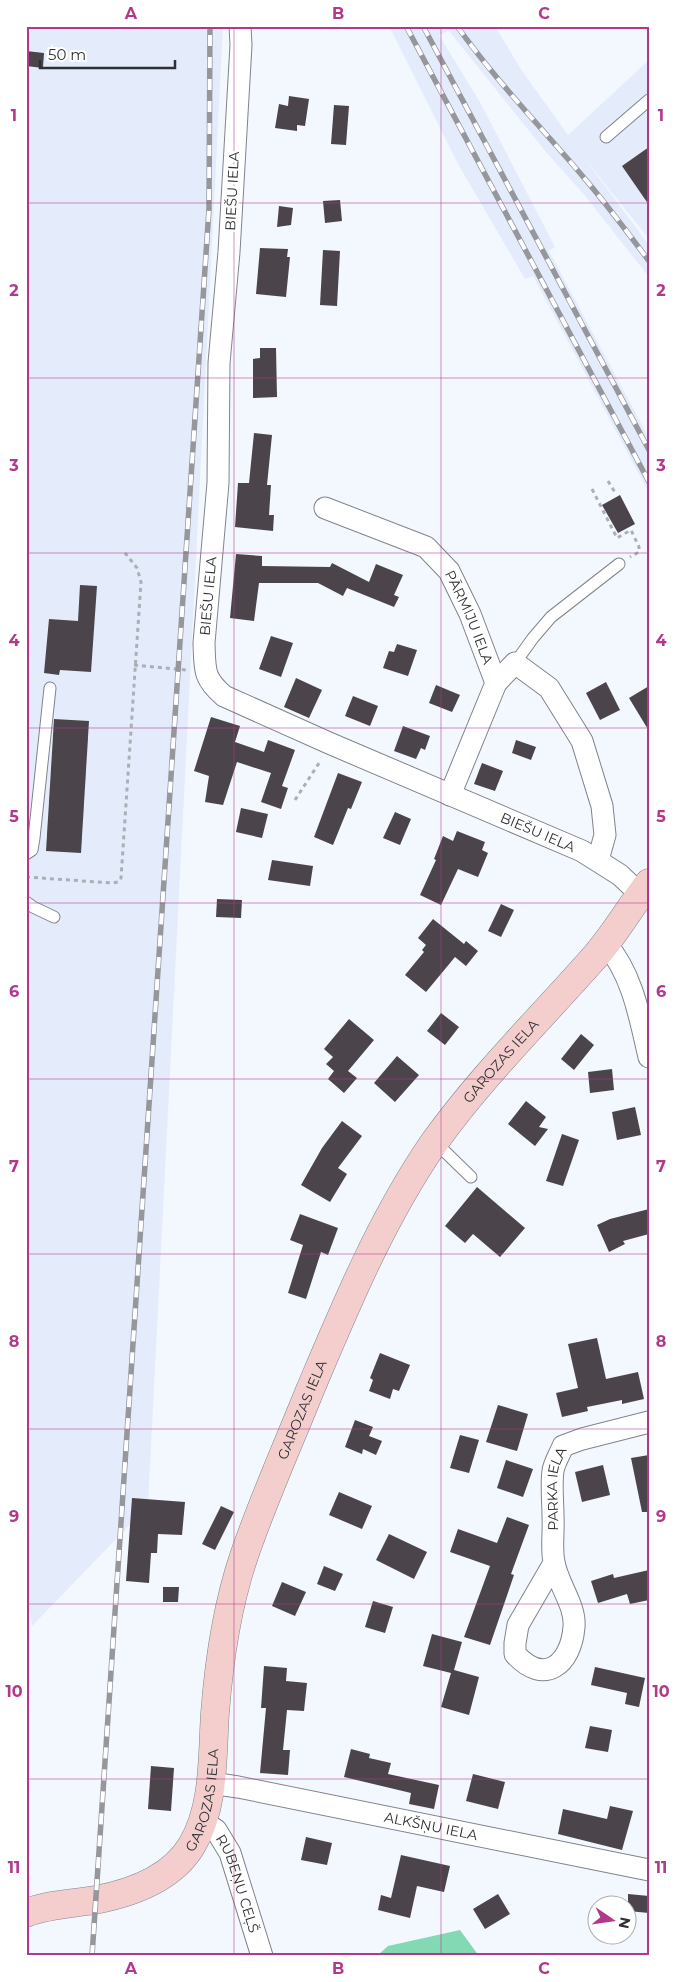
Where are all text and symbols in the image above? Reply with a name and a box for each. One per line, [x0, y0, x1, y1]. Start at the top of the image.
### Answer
text: A [124, 4, 138, 23]
text: B [332, 4, 344, 23]
text: C [538, 4, 550, 23]
scale bar [40, 38, 175, 70]
text: 50 m [48, 45, 86, 64]
text: 1 [11, 106, 17, 125]
text: 1 [658, 106, 664, 125]
street label: BIEŠU IELA [221, 150, 243, 231]
text: 2 [9, 281, 19, 300]
text: 2 [656, 281, 666, 300]
text: 3 [8, 456, 19, 475]
text: 3 [655, 456, 666, 475]
street label: BIEŠU IELA [196, 555, 221, 636]
street label: PĀRMIJU IELA [441, 567, 497, 668]
text: 4 [8, 631, 20, 650]
text: 4 [655, 631, 667, 650]
text: 5 [9, 807, 19, 826]
text: 5 [656, 807, 666, 826]
street label: BIEŠU IELA [498, 808, 579, 856]
text: 6 [9, 982, 19, 1001]
text: 6 [656, 982, 666, 1001]
street label: GAROZAS IELA [459, 1015, 543, 1107]
text: 7 [9, 1157, 19, 1176]
text: 7 [656, 1157, 666, 1176]
text: 8 [9, 1332, 19, 1351]
text: 8 [656, 1332, 666, 1351]
street label: GAROZAS IELA [273, 1357, 331, 1462]
street label: PARKA IELA [543, 1443, 571, 1531]
text: 9 [9, 1507, 19, 1526]
text: 9 [656, 1507, 666, 1526]
text: 10 [5, 1682, 23, 1701]
text: 10 [652, 1682, 670, 1701]
street label: GAROZAS IELA [181, 1747, 222, 1855]
street label: ALKŠŅU IELA [383, 1808, 480, 1844]
street label: RUBEŅU CEĻŠ [212, 1831, 263, 1935]
text: 11 [8, 1858, 20, 1877]
text: 11 [655, 1858, 667, 1877]
north arrow [588, 1894, 638, 1944]
text: N [615, 1915, 635, 1930]
text: A [124, 1959, 138, 1978]
text: B [332, 1959, 344, 1978]
text: C [538, 1959, 550, 1978]

